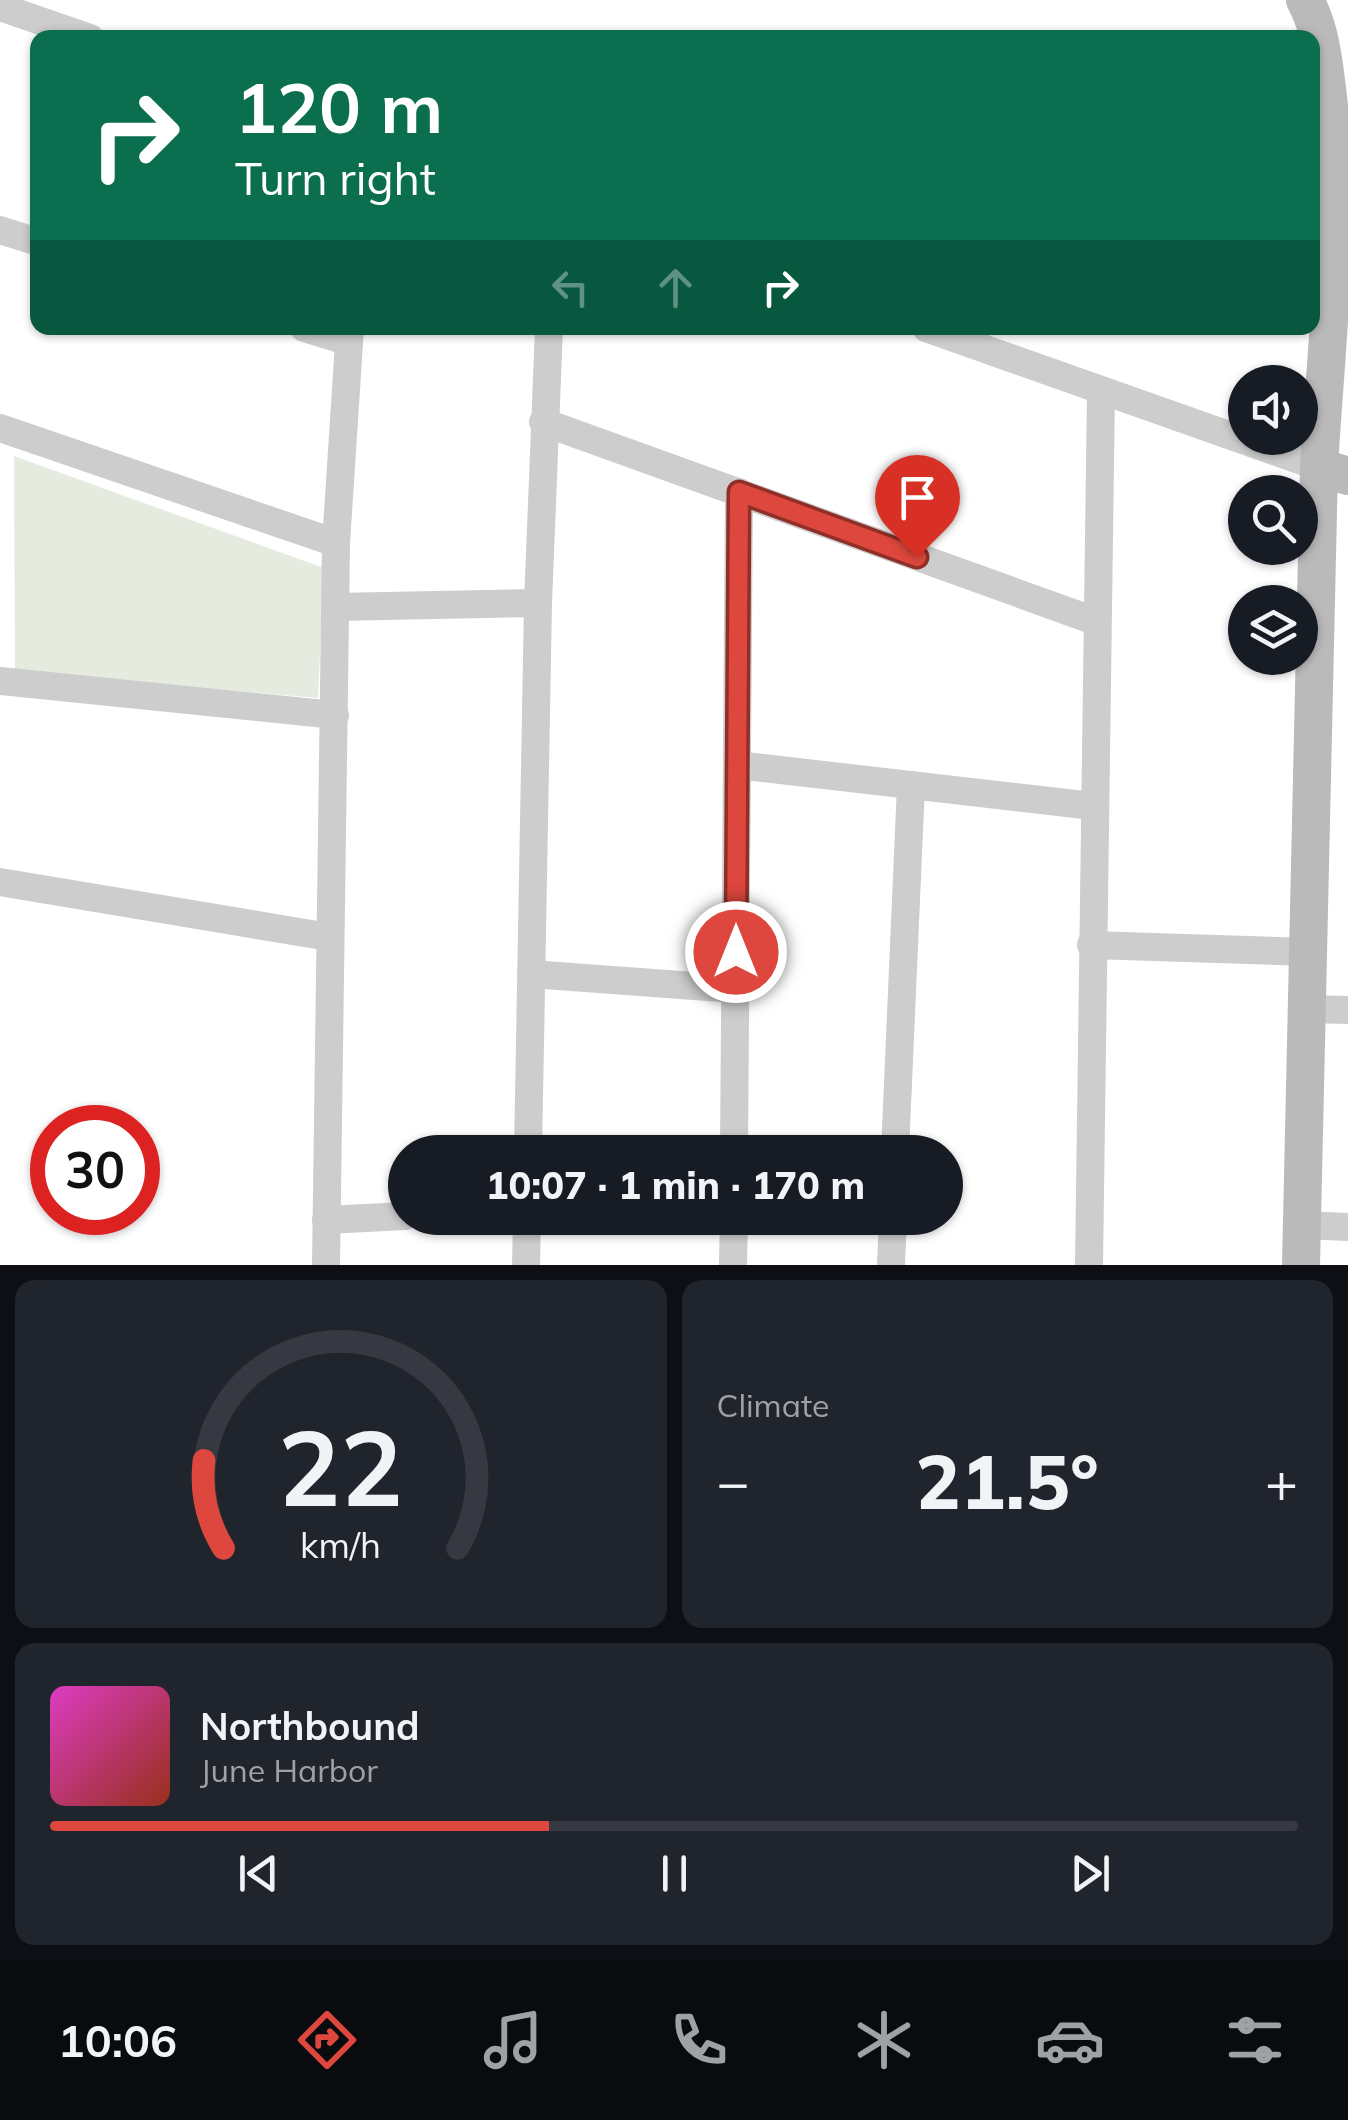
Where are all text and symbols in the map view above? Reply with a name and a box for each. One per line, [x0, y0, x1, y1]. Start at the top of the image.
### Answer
text: 120 m [235, 63, 443, 151]
icon: right [70, 70, 200, 200]
text: Turn right [235, 150, 436, 206]
icon: left [543, 260, 598, 315]
icon: ahead [648, 260, 703, 315]
icon: right [753, 260, 808, 315]
map controls [1228, 365, 1318, 675]
button: sound [1228, 365, 1318, 455]
pin [875, 455, 960, 558]
icon: arrive [890, 470, 945, 525]
button: search [1228, 475, 1318, 565]
button: layers [1228, 585, 1318, 675]
position arrow [684, 900, 788, 1004]
speed limit sign: 30 [30, 1105, 160, 1235]
text: 10:07 · 1 min · 170 m [486, 1161, 865, 1209]
text: Climate [717, 1385, 829, 1425]
text: 22 [278, 1401, 403, 1532]
text: 21.5° [916, 1434, 1099, 1528]
text: − [717, 1447, 750, 1516]
text: + [1265, 1447, 1298, 1516]
text: km/h [300, 1522, 381, 1567]
text: Northbound [200, 1702, 420, 1750]
text: June Harbor [200, 1750, 378, 1790]
icon: previous [231, 1846, 286, 1901]
icon: pause [647, 1846, 702, 1901]
icon: next [1063, 1846, 1118, 1901]
icon: directions [292, 2005, 362, 2075]
icon: music [478, 2005, 548, 2075]
icon: phone [664, 2005, 734, 2075]
icon: climate [849, 2005, 919, 2075]
icon: car [1035, 2005, 1105, 2075]
icon: filters [1220, 2005, 1290, 2075]
text: 10:06 [58, 2012, 177, 2068]

